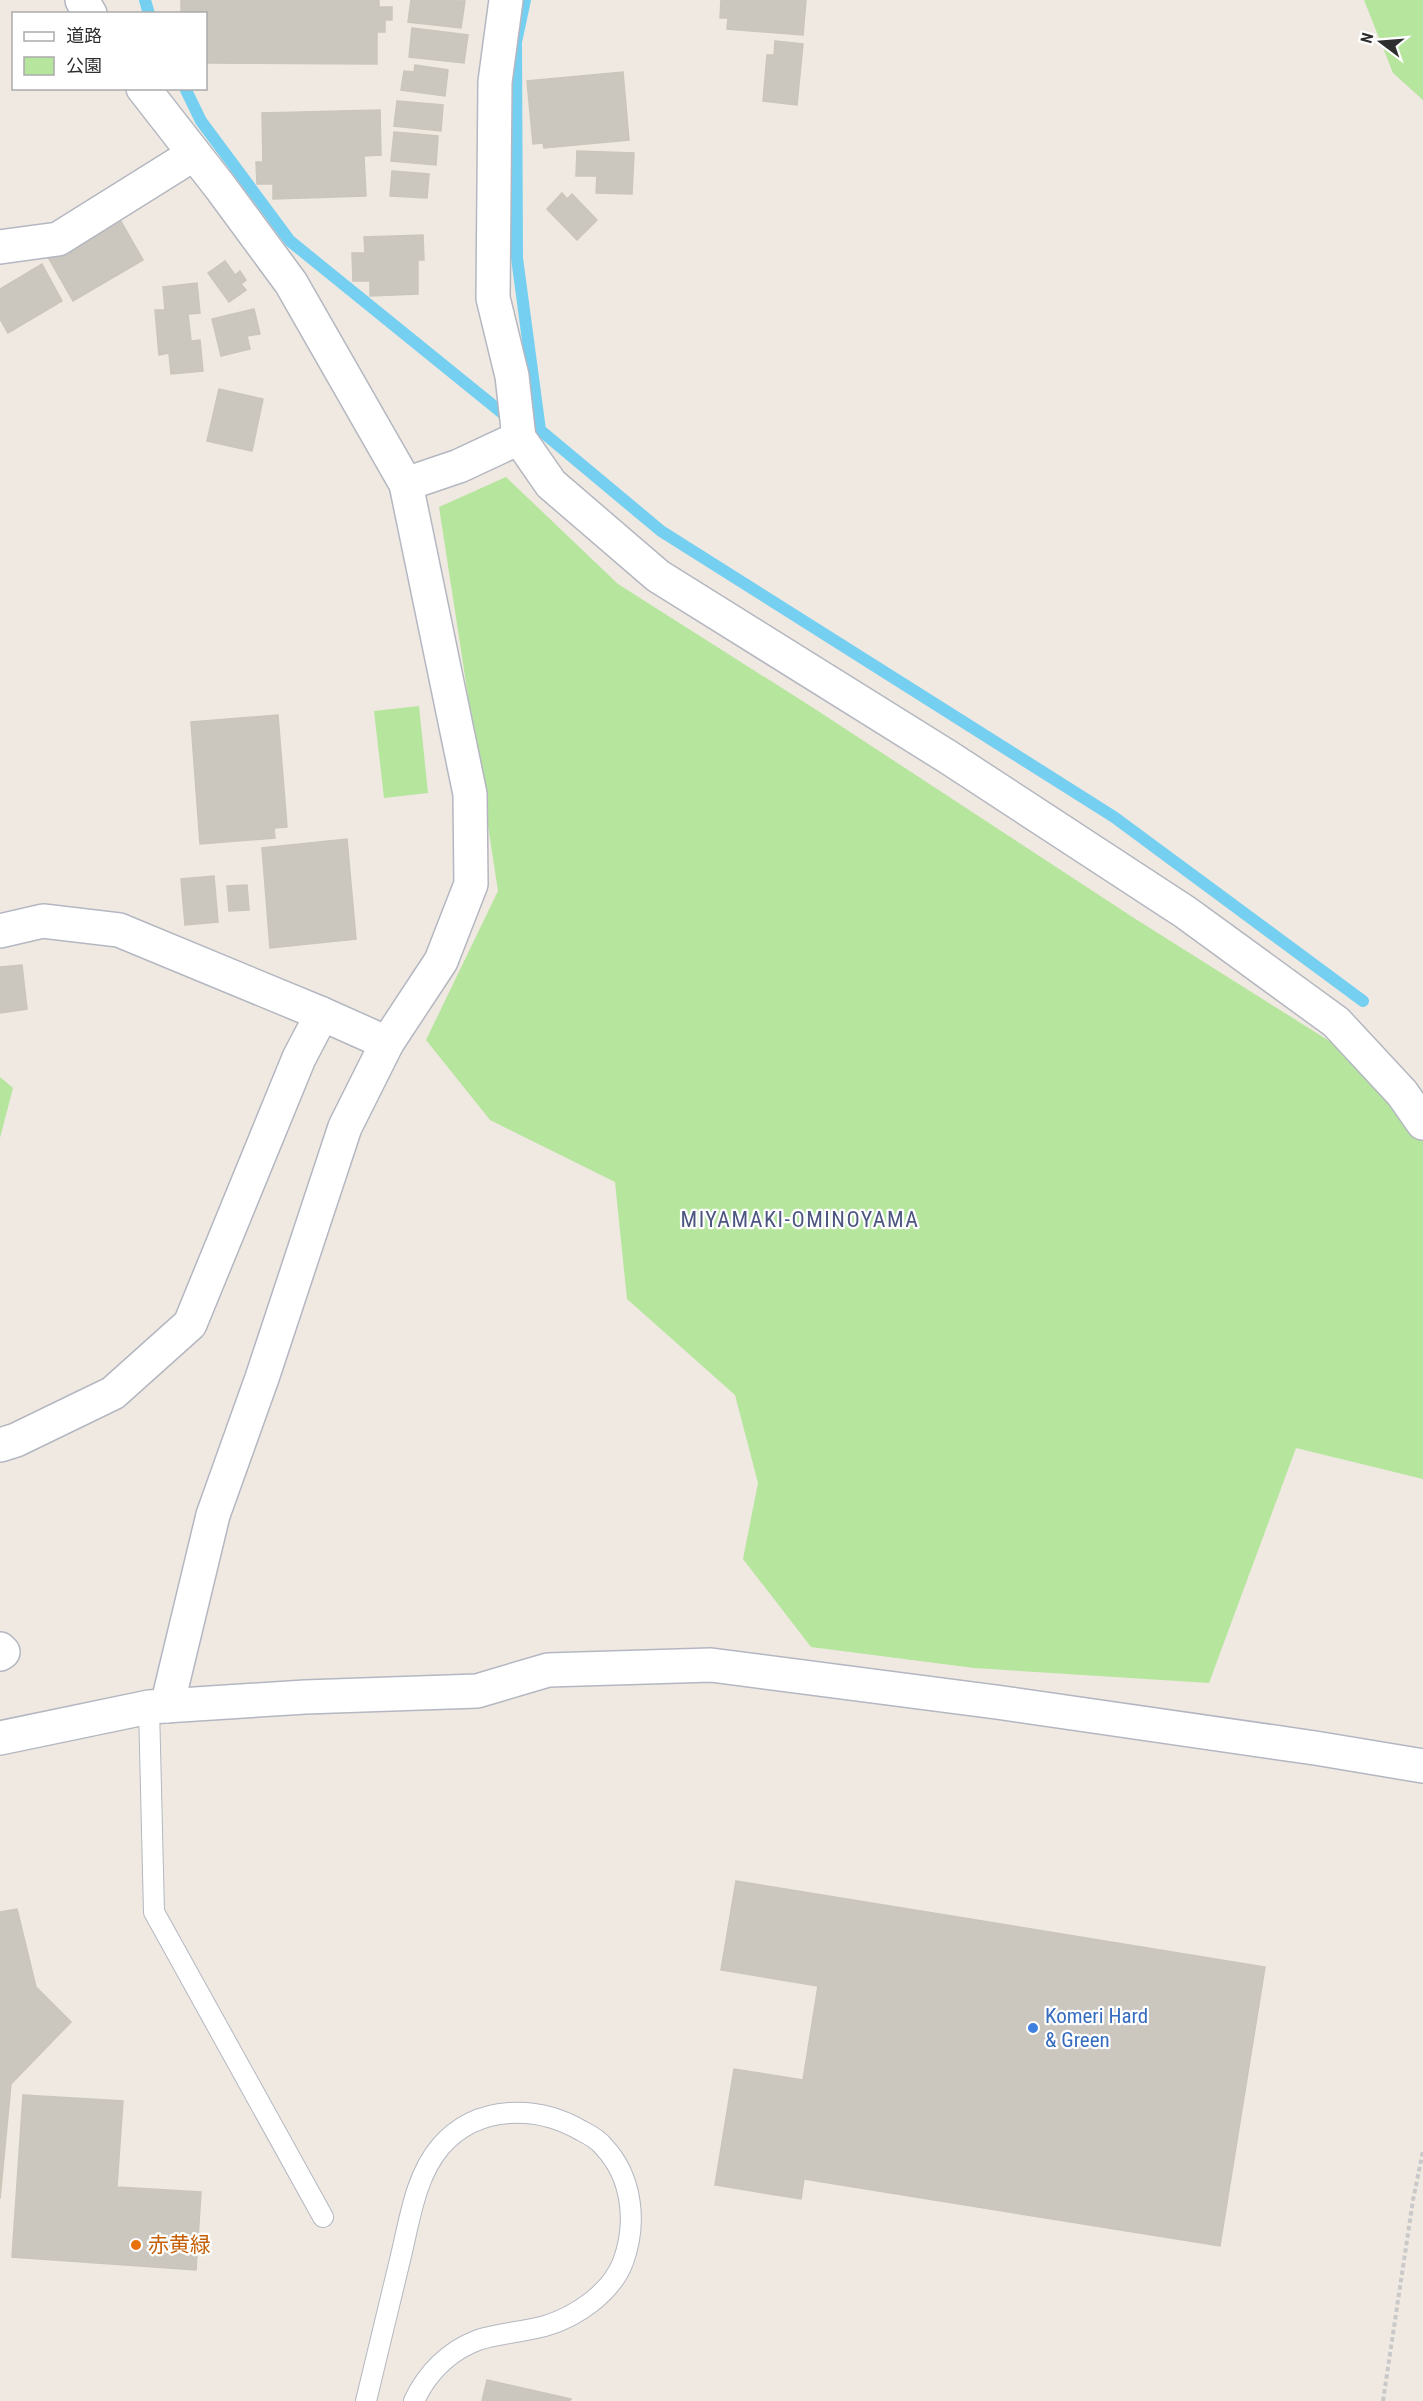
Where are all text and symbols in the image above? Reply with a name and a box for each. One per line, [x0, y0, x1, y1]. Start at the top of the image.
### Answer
legend [12, 12, 207, 90]
north arrow [1351, 12, 1411, 72]
text: 道路 [66, 25, 102, 46]
text: N [1357, 31, 1378, 45]
text: 公園 [66, 55, 102, 76]
district label: MIYAMAKI-OMINOYAMA [681, 1207, 919, 1232]
place label: Komeri Hard & Green [1045, 2004, 1148, 2052]
marker: Komeri Hard & Green [1026, 2021, 1040, 2035]
place label: 赤黄緑 [148, 2233, 211, 2257]
marker: 赤黄緑 [129, 2238, 143, 2252]

